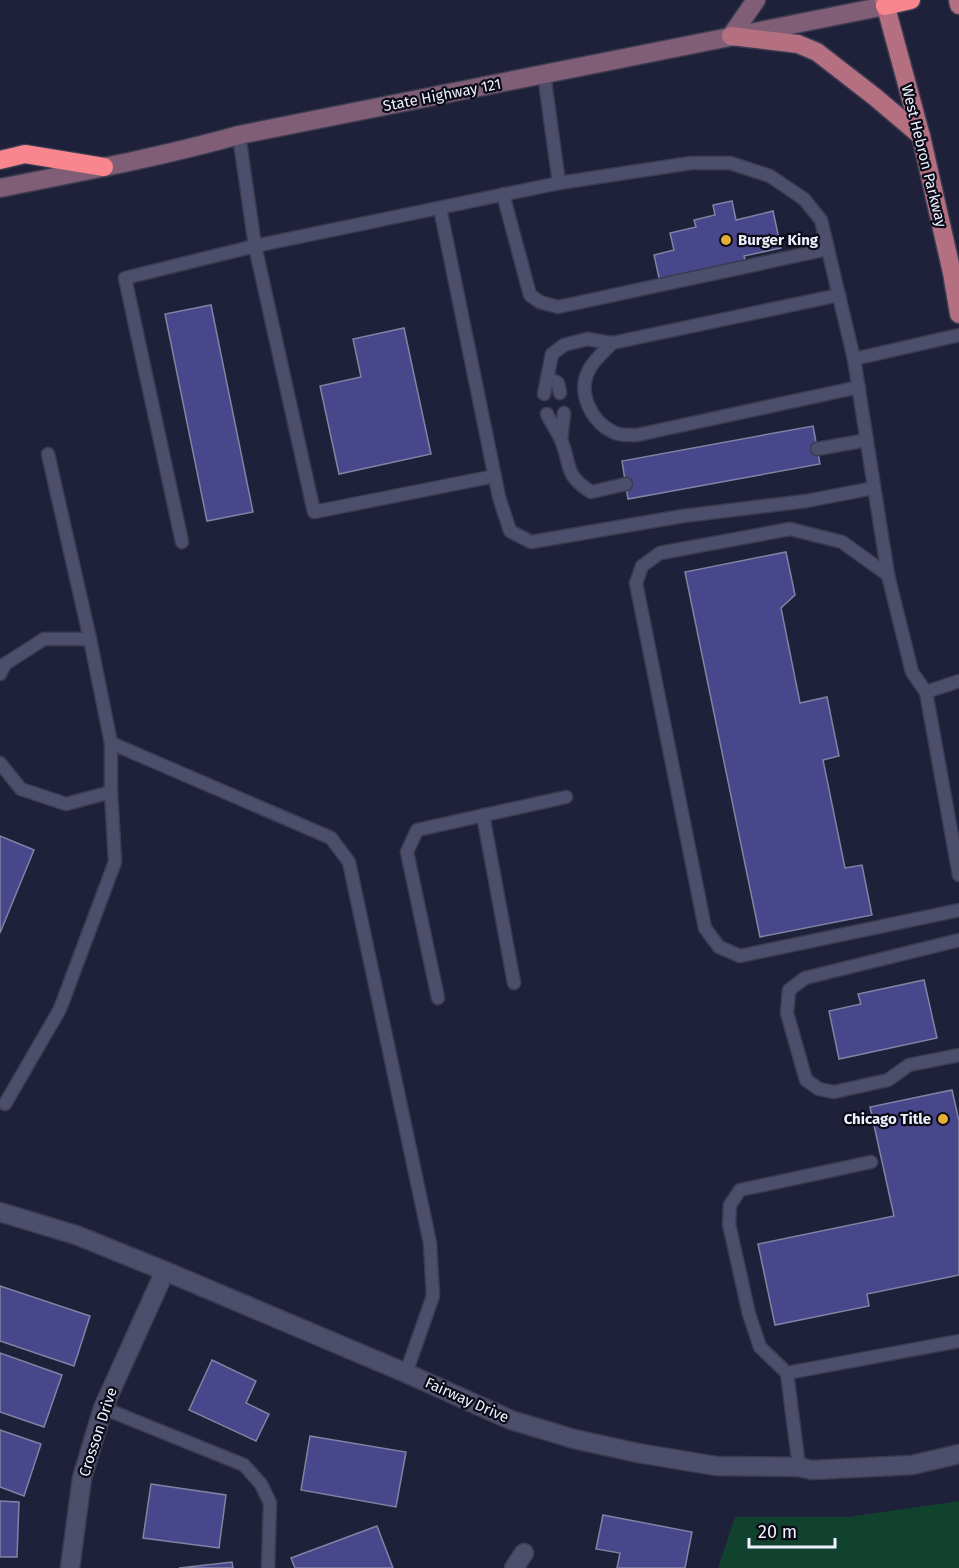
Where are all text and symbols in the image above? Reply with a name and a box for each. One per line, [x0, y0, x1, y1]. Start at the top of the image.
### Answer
street label: State Highway 121 [381, 75, 503, 115]
street label: West Hebron Parkway [898, 83, 951, 230]
place label: Burger King [738, 231, 819, 249]
marker: Burger King [719, 233, 733, 247]
place label: Chicago Title [844, 1110, 931, 1128]
marker: Chicago Title [936, 1112, 950, 1126]
street label: Fairway Drive [422, 1374, 512, 1426]
street label: Crosson Drive [75, 1385, 121, 1479]
scale bar [749, 1511, 834, 1549]
text: 20 m [758, 1521, 797, 1543]

